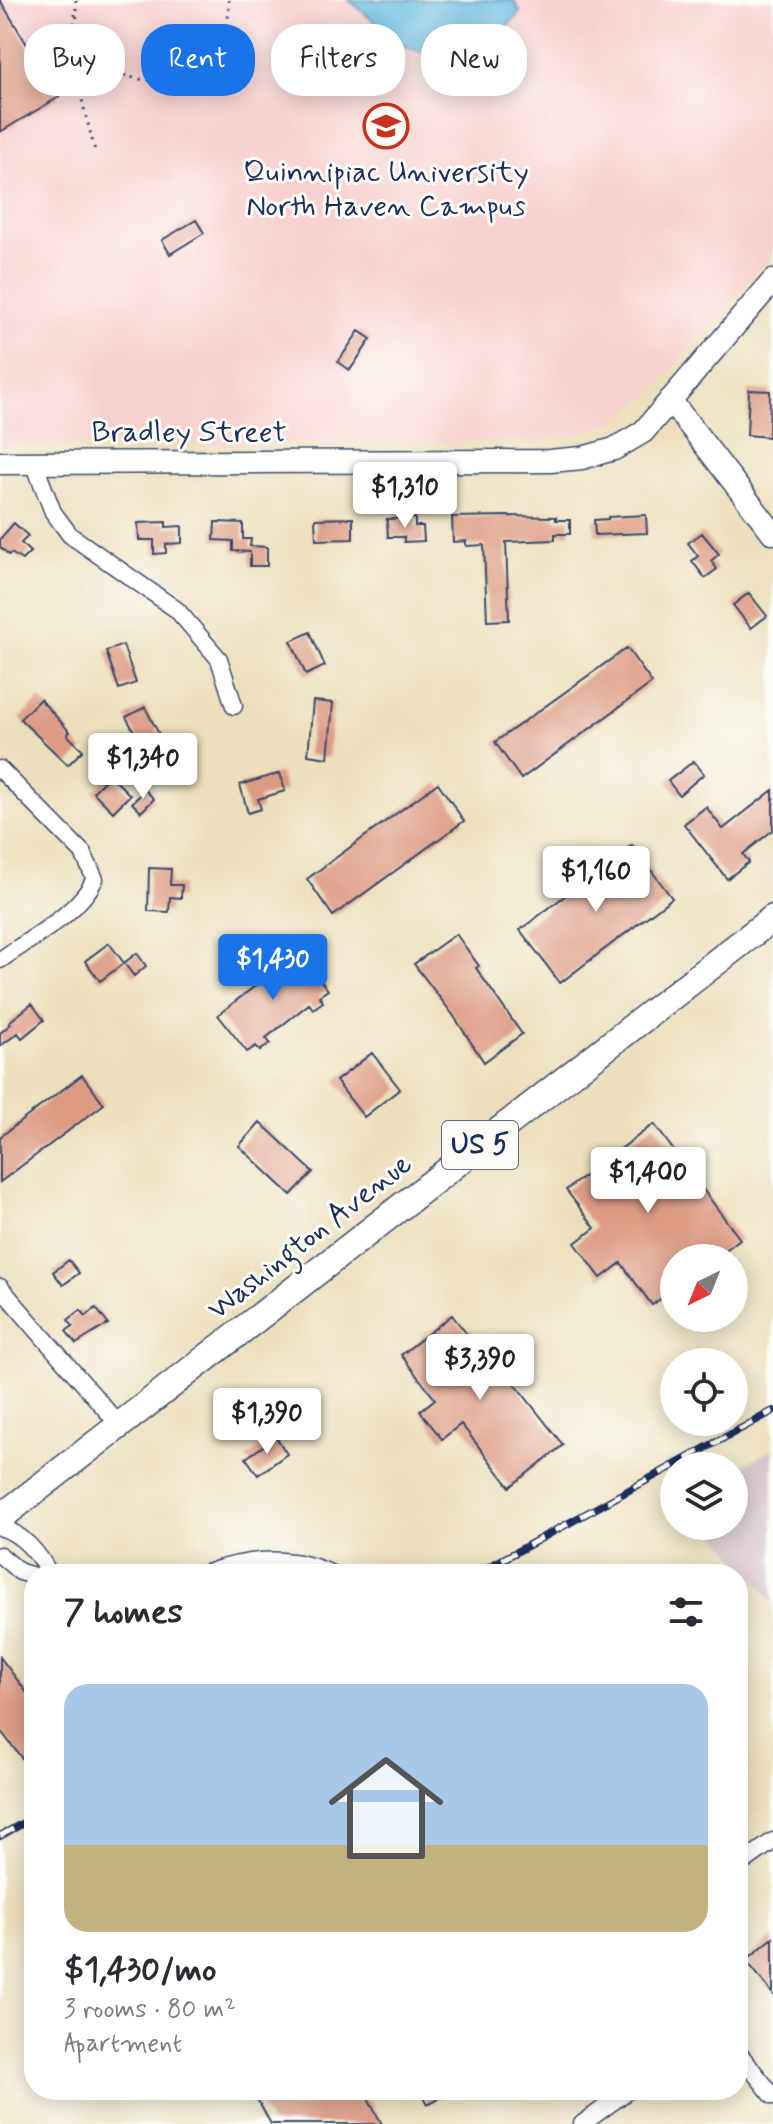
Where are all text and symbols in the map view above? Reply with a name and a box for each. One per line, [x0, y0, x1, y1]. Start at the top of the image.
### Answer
chip: Buy [24, 24, 125, 96]
chip: Rent [141, 24, 255, 96]
chip: Filters [271, 24, 405, 96]
chip: New [421, 24, 527, 96]
school or university icon: Quinnipiac University North Haven Campus [362, 102, 410, 150]
place label: Quinnipiac University North Haven Campus [243, 153, 529, 226]
street label: Bradley Street [91, 413, 287, 452]
pin: $1,310 [340, 462, 470, 530]
text: $1,310 [371, 471, 439, 505]
pin: $1,340 [78, 733, 208, 801]
text: $1,340 [106, 742, 180, 776]
pin: $1,160 [531, 846, 661, 914]
text: $1,160 [561, 855, 631, 889]
pin: $1,430 [208, 934, 338, 1002]
text: $1,430 [236, 943, 310, 977]
road number: US 5 [442, 1121, 518, 1169]
street label: Washington Avenue [200, 1145, 422, 1331]
pin: $1,400 [583, 1147, 713, 1215]
text: $1,400 [609, 1156, 687, 1190]
north arrow [660, 1244, 748, 1332]
map controls [660, 1244, 748, 1540]
pin: $3,390 [415, 1334, 545, 1402]
text: $3,390 [444, 1343, 516, 1377]
button: locate [660, 1348, 748, 1436]
pin: $1,390 [202, 1388, 332, 1456]
text: $1,390 [231, 1397, 303, 1431]
button: layers [660, 1452, 748, 1540]
text: 7 homes [64, 1590, 183, 1635]
icon: filters [664, 1590, 708, 1634]
icon: home [314, 1736, 458, 1880]
text: $1,430/mo [64, 1948, 217, 1993]
text: 3 rooms · 80 m² [64, 1993, 236, 2027]
text: Apartment [64, 2027, 182, 2061]

